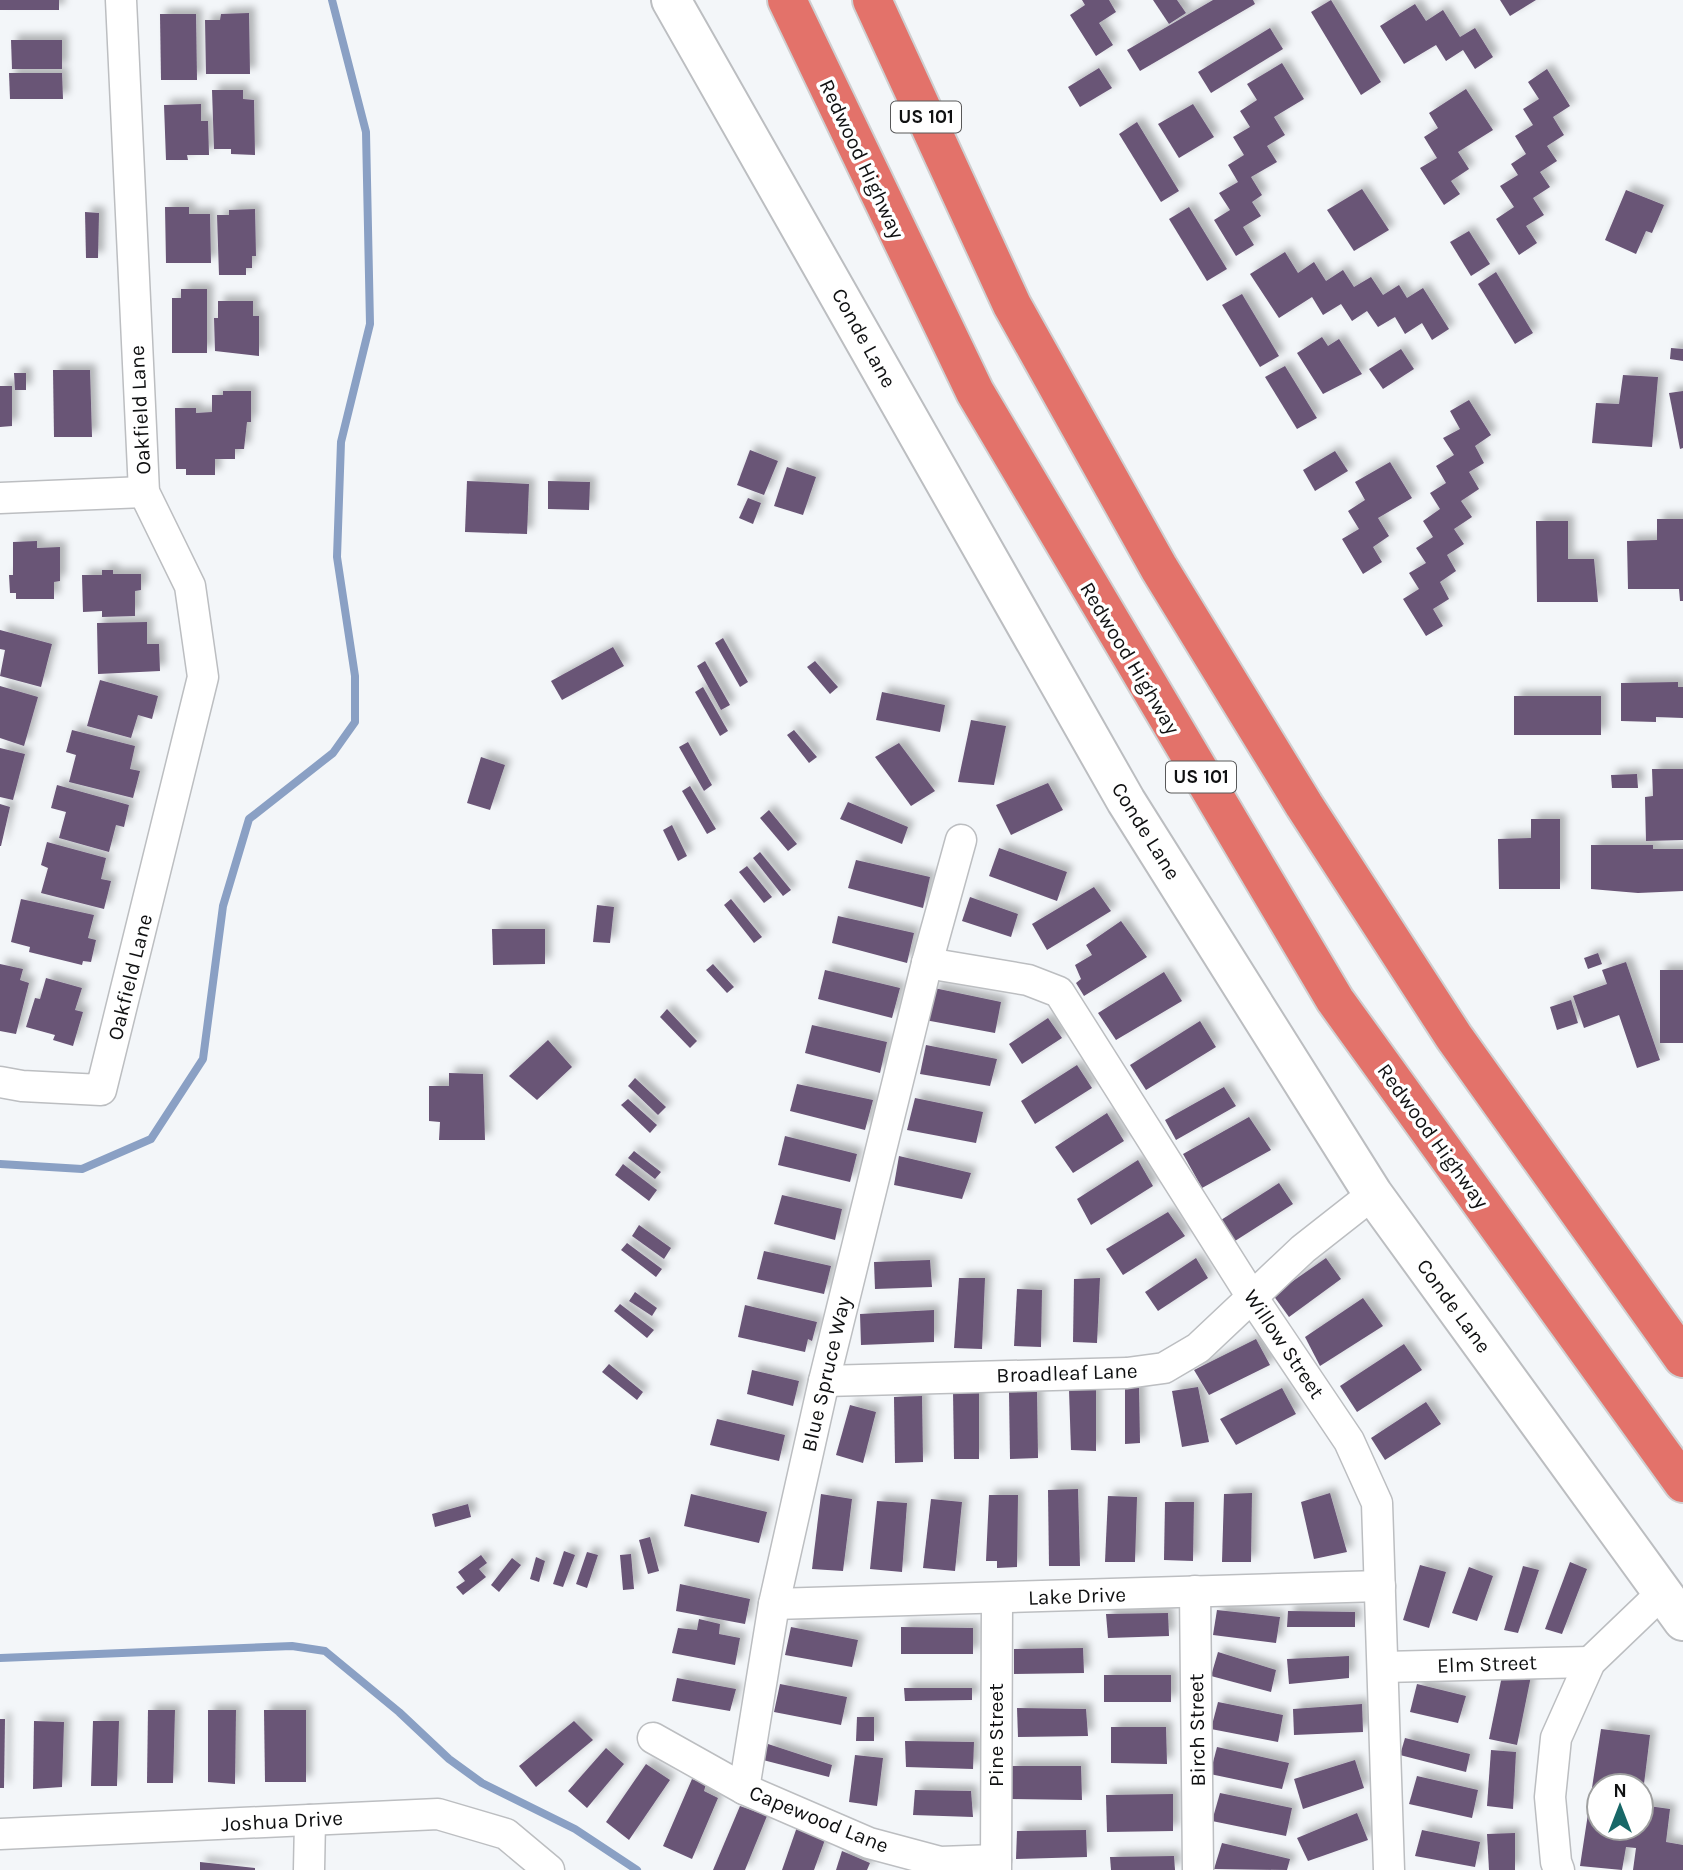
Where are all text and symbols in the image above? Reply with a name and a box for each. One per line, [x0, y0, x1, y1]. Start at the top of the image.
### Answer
street label: Redwood Highway [815, 76, 910, 243]
road number: US 101 [891, 102, 961, 132]
street label: Conde Lane [827, 284, 901, 392]
street label: Oakfield Lane [125, 345, 155, 475]
street label: Redwood Highway [1075, 578, 1185, 739]
road number: US 101 [1166, 762, 1236, 792]
street label: Conde Lane [1107, 778, 1185, 884]
street label: Oakfield Lane [103, 911, 157, 1043]
street label: Redwood Highway [1372, 1059, 1494, 1213]
street label: Conde Lane [1412, 1254, 1496, 1358]
street label: Willow Street [1239, 1285, 1329, 1403]
street label: Blue Spruce Way [796, 1294, 856, 1454]
street label: Broadleaf Lane [996, 1359, 1138, 1387]
street label: Lake Drive [1028, 1582, 1126, 1610]
street label: Elm Street [1437, 1650, 1537, 1678]
street label: Birch Street [1184, 1673, 1210, 1787]
street label: Pine Street [984, 1683, 1008, 1787]
north arrow [1585, 1772, 1655, 1842]
street label: Capewood Lane [746, 1780, 892, 1858]
text: N [1613, 1780, 1627, 1802]
street label: Joshua Drive [220, 1806, 344, 1836]

